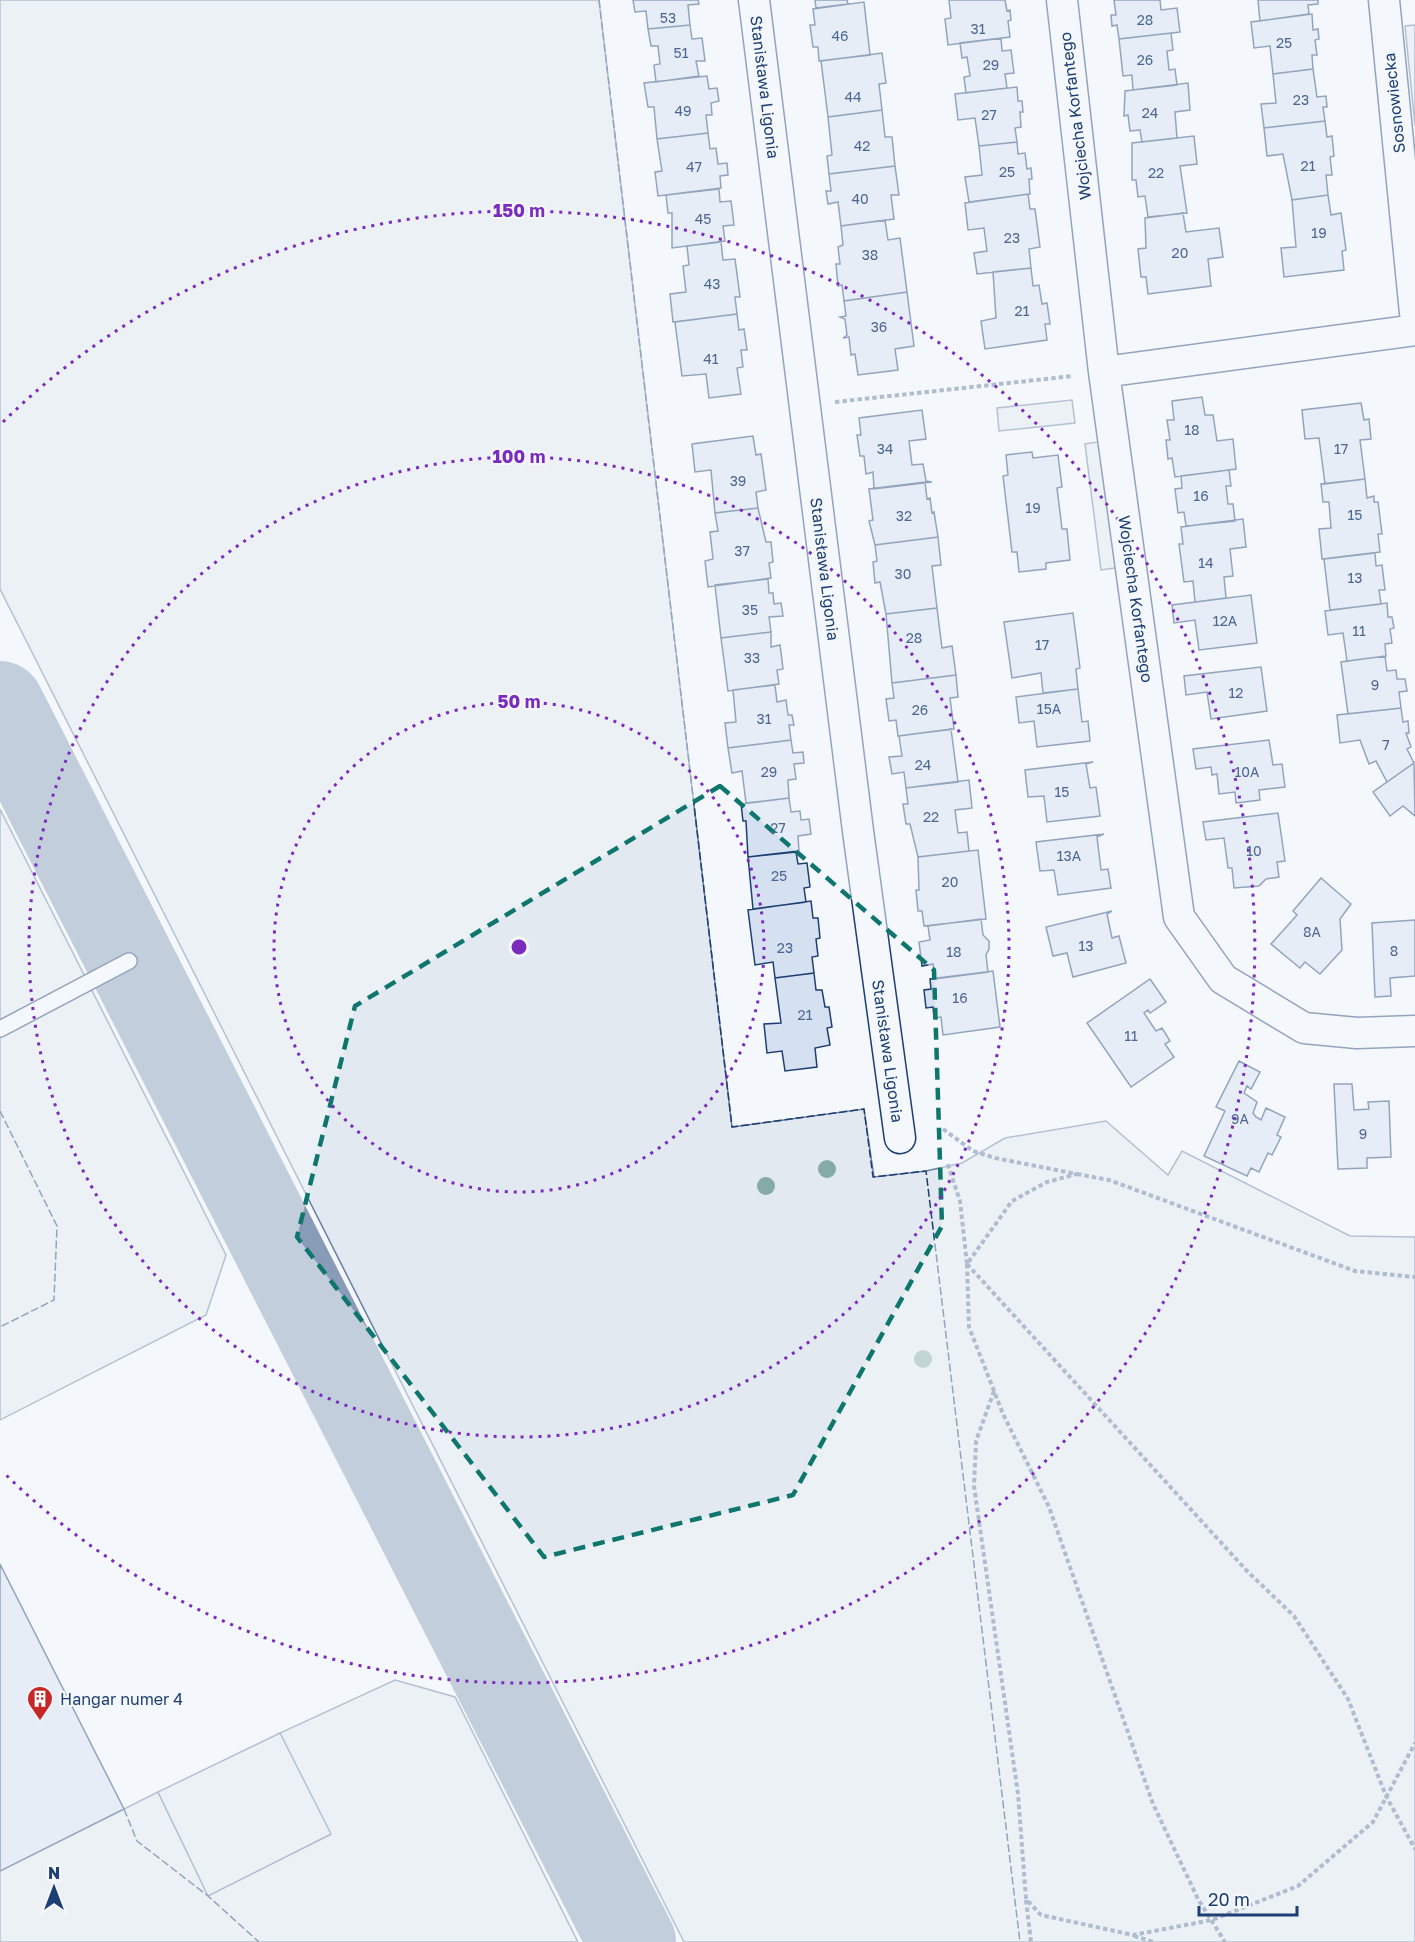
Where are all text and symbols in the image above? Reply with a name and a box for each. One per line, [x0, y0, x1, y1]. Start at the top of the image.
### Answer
house number: 53 [660, 9, 676, 26]
house number: 28 [1137, 11, 1153, 28]
street label: Stanisława Ligonia [746, 14, 784, 160]
house number: 31 [971, 20, 986, 37]
house number: 46 [831, 27, 849, 44]
street label: Wojciecha Korfantego [1055, 31, 1095, 201]
house number: 25 [1276, 34, 1292, 51]
house number: 51 [674, 44, 689, 61]
house number: 26 [1137, 51, 1153, 68]
street label: Sosnowiecka [1379, 52, 1409, 154]
house number: 29 [983, 56, 999, 73]
house number: 44 [844, 88, 862, 105]
house number: 23 [1293, 91, 1309, 108]
house number: 49 [674, 102, 692, 119]
house number: 24 [1142, 104, 1158, 121]
house number: 27 [981, 106, 997, 123]
house number: 42 [854, 137, 870, 154]
house number: 21 [1301, 157, 1316, 174]
house number: 47 [686, 158, 702, 175]
house number: 25 [999, 163, 1015, 180]
house number: 22 [1148, 164, 1164, 181]
house number: 40 [851, 190, 869, 207]
text: 150 m [493, 199, 545, 221]
house number: 45 [695, 210, 711, 227]
house number: 19 [1311, 224, 1327, 241]
house number: 23 [1004, 229, 1020, 246]
house number: 20 [1172, 244, 1188, 261]
house number: 38 [862, 246, 878, 263]
house number: 43 [704, 275, 720, 292]
house number: 21 [1015, 302, 1030, 319]
house number: 36 [871, 318, 887, 335]
house number: 41 [703, 350, 719, 367]
house number: 18 [1184, 421, 1200, 438]
house number: 34 [877, 440, 893, 457]
house number: 17 [1334, 440, 1348, 457]
text: 100 m [493, 445, 545, 467]
house number: 39 [730, 472, 746, 489]
house number: 16 [1193, 487, 1209, 504]
street label: Stanisława Ligonia [806, 496, 844, 642]
house number: 19 [1025, 499, 1041, 516]
house number: 15 [1348, 506, 1362, 523]
house number: 32 [896, 507, 912, 524]
street label: Wojciecha Korfantego [1114, 514, 1158, 684]
house number: 37 [734, 542, 750, 559]
house number: 14 [1198, 554, 1214, 571]
house number: 30 [895, 565, 911, 582]
house number: 13 [1348, 569, 1362, 586]
house number: 35 [742, 601, 758, 618]
house number: 12A [1213, 612, 1238, 629]
house number: 11 [1352, 622, 1366, 639]
house number: 28 [906, 629, 922, 646]
house number: 17 [1035, 636, 1049, 653]
house number: 33 [744, 649, 760, 666]
house number: 9 [1371, 676, 1379, 693]
house number: 12 [1229, 684, 1243, 701]
text: 50 m [498, 690, 540, 712]
house number: 15A [1037, 700, 1062, 717]
house number: 26 [912, 701, 928, 718]
house number: 31 [757, 710, 772, 727]
house number: 7 [1382, 736, 1390, 753]
house number: 24 [915, 756, 931, 773]
house number: 29 [761, 763, 777, 780]
house number: 10A [1235, 763, 1260, 780]
house number: 15 [1055, 783, 1069, 800]
house number: 22 [923, 808, 939, 825]
house number: 27 [770, 819, 786, 836]
house number: 10 [1246, 842, 1262, 859]
house number: 13A [1057, 847, 1082, 864]
house number: 25 [771, 867, 787, 884]
house number: 20 [942, 873, 958, 890]
house number: 8A [1303, 923, 1322, 940]
centre of rings [509, 937, 529, 957]
house number: 13 [1079, 937, 1093, 954]
house number: 23 [777, 939, 793, 956]
house number: 8 [1390, 942, 1398, 959]
house number: 18 [946, 943, 962, 960]
street label: Stanisława Ligonia [868, 978, 908, 1124]
house number: 16 [952, 989, 968, 1006]
house number: 21 [798, 1006, 813, 1023]
house number: 11 [1124, 1027, 1138, 1044]
house number: 9A [1231, 1110, 1250, 1127]
house number: 9 [1359, 1125, 1367, 1142]
building icon: Hangar numer 4 [25, 1684, 55, 1722]
place label: Hangar numer 4 [60, 1689, 183, 1709]
north arrow [24, 1858, 84, 1918]
text: N [48, 1863, 60, 1883]
scale bar [1199, 1879, 1296, 1917]
text: 20 m [1208, 1888, 1250, 1910]

